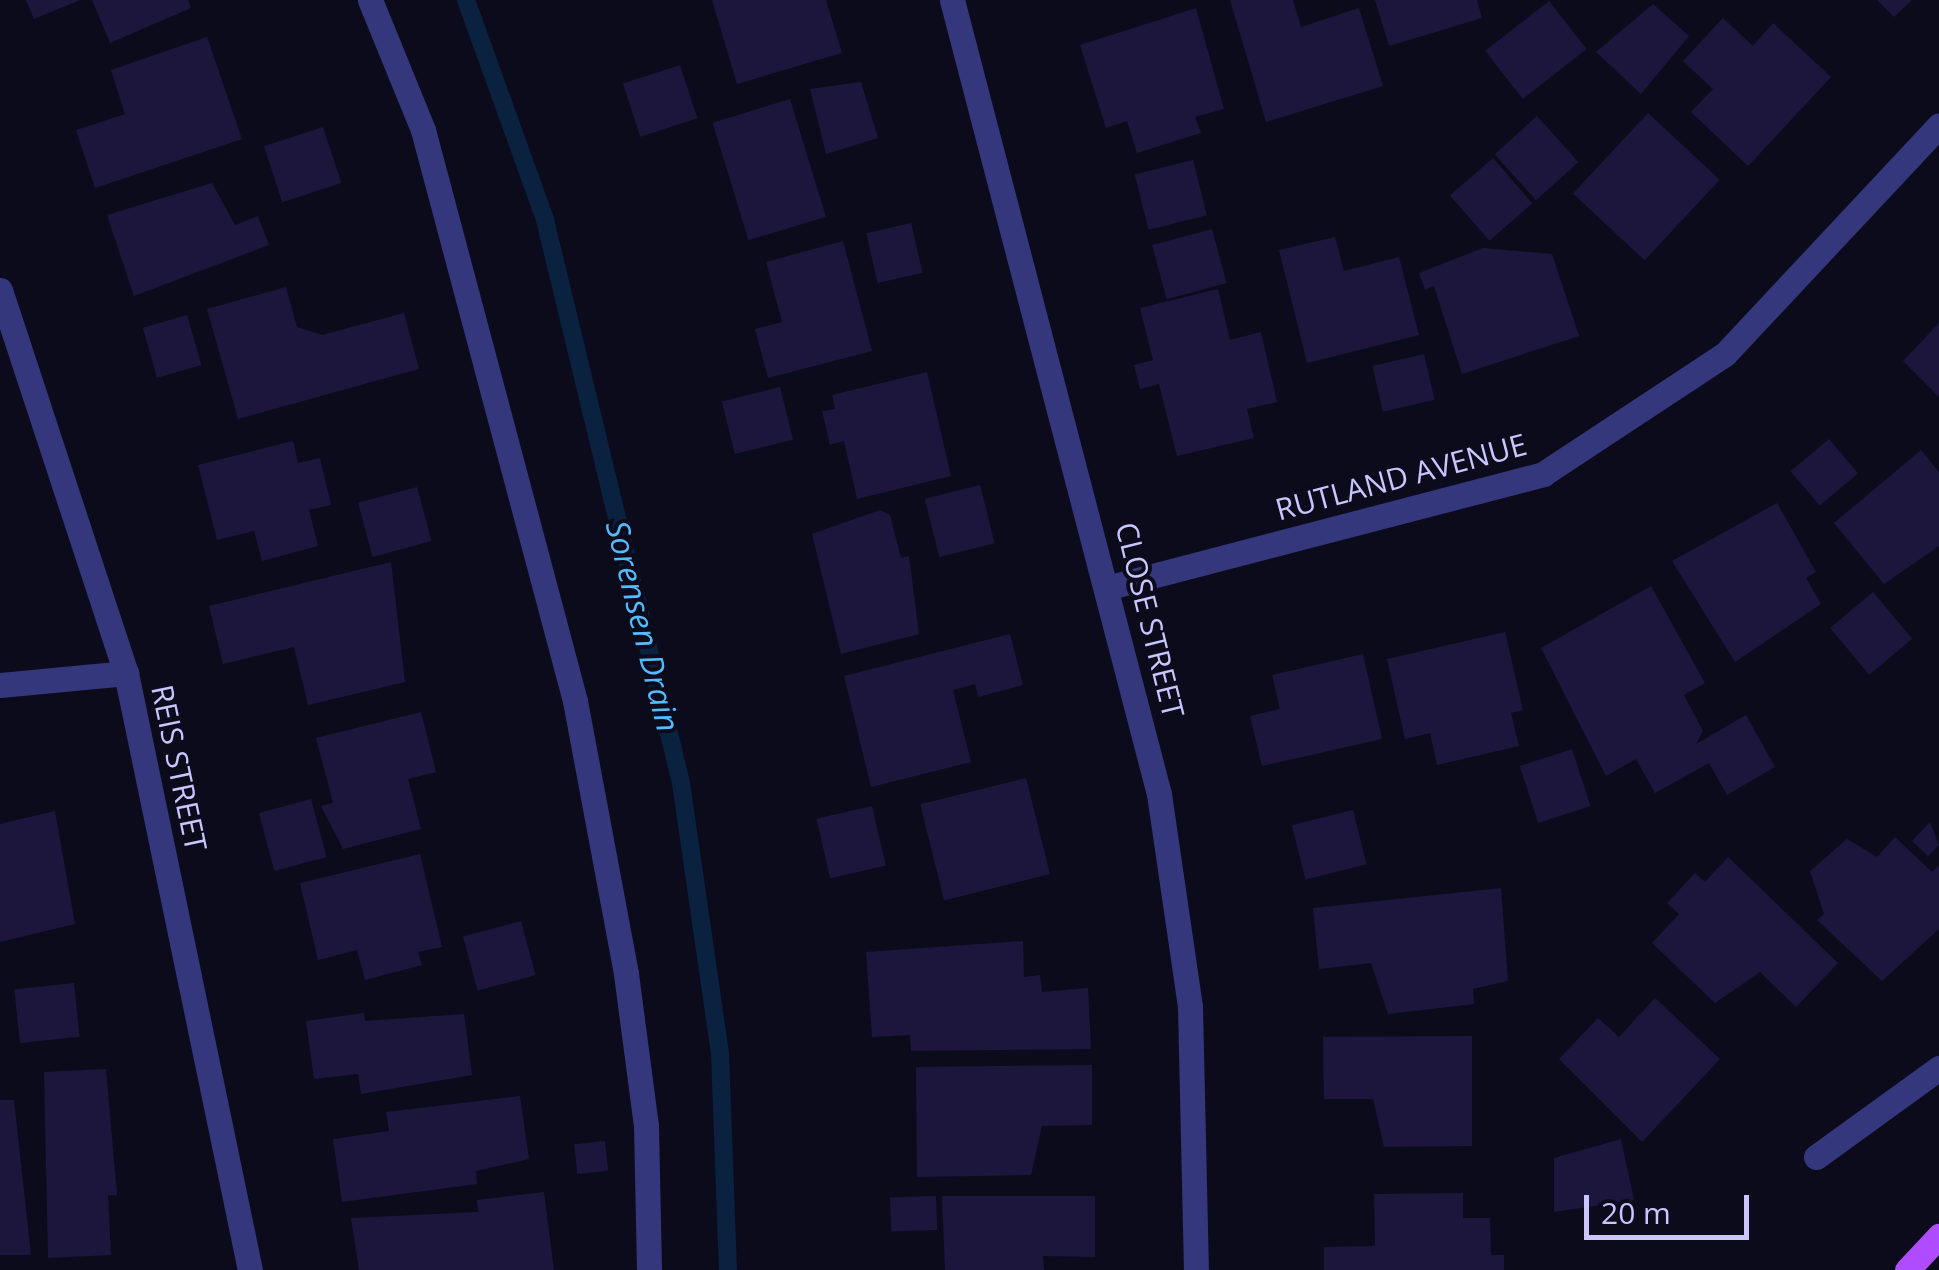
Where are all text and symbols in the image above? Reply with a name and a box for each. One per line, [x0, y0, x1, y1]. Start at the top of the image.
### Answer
street label: RUTLAND AVENUE [1272, 426, 1530, 528]
water label: Sorensen Drain [598, 516, 688, 736]
street label: CLOSE STREET [1108, 519, 1192, 721]
street label: REIS STREET [144, 682, 214, 854]
scale bar [1589, 1175, 1754, 1237]
text: 20 m [1601, 1192, 1671, 1233]

